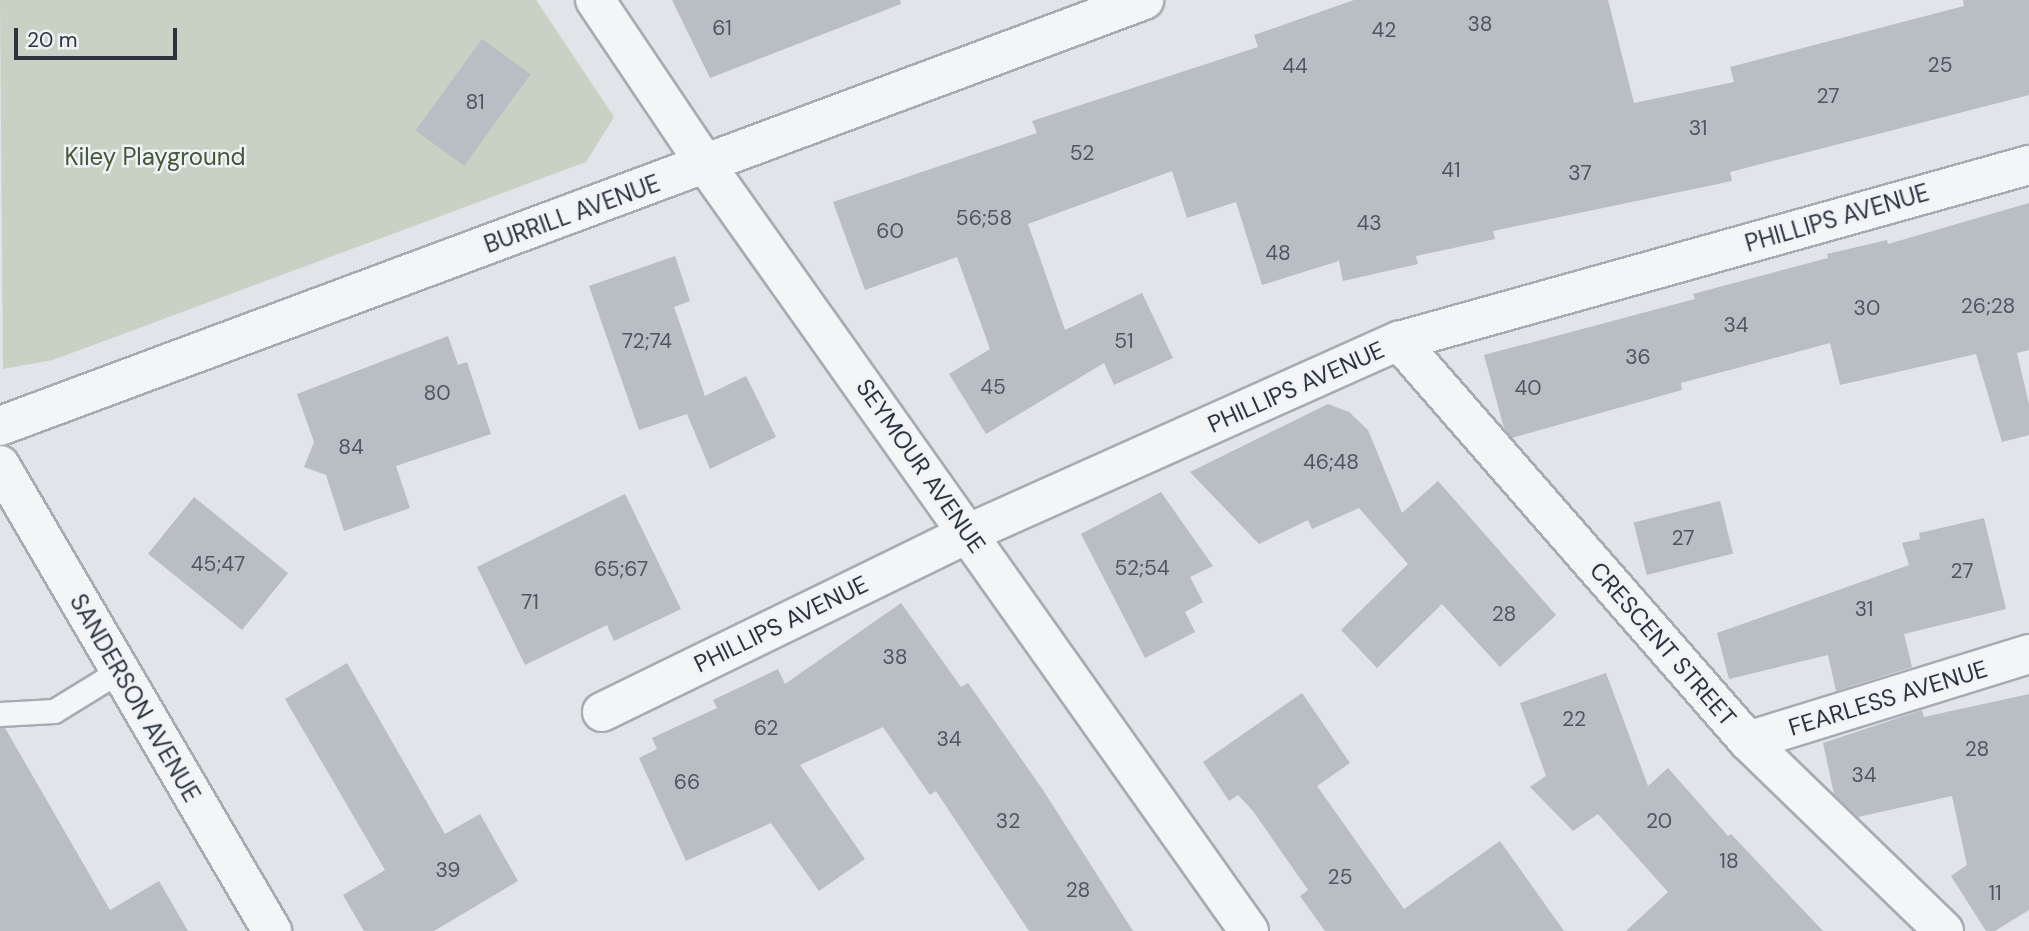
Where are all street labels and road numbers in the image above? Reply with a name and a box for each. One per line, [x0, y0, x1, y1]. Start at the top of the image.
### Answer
street label: BURRILL AVENUE [480, 169, 664, 259]
street label: PHILLIPS AVENUE [1742, 178, 1932, 258]
street label: PHILLIPS AVENUE [1203, 335, 1389, 439]
street label: SEYMOUR AVENUE [850, 374, 992, 558]
street label: CRESCENT STREET [1584, 556, 1742, 732]
street label: PHILLIPS AVENUE [689, 569, 873, 679]
street label: SANDERSON AVENUE [64, 589, 206, 807]
street label: FEARLESS AVENUE [1785, 654, 1991, 742]

